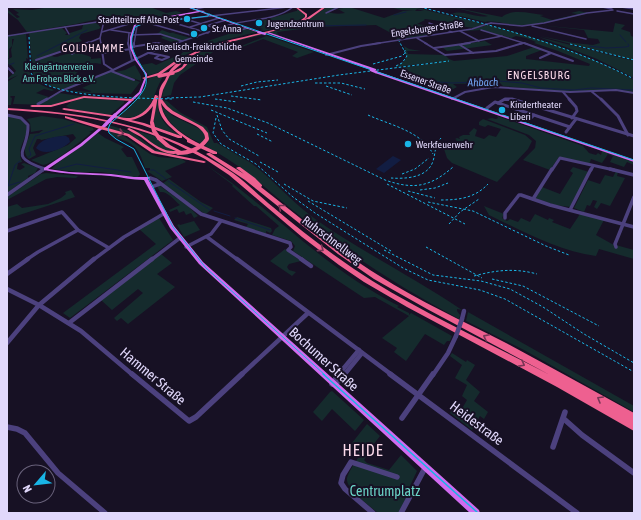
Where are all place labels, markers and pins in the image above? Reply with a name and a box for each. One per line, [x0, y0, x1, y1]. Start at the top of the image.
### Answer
place label: Stadtteiltreff Alte Post [98, 14, 179, 25]
marker: Stadtteiltreff Alte Post [182, 14, 192, 24]
marker: Jugendzentrum [254, 18, 264, 28]
place label: Jugendzentrum [267, 18, 324, 29]
marker: St. Anna [199, 23, 209, 33]
place label: St. Anna [212, 23, 242, 34]
marker: Evangelisch-Freikirchliche Gemeinde [189, 29, 199, 39]
place label: Evangelisch-Freikirchliche Gemeinde [146, 41, 242, 64]
place label: Kindertheater Liberi [510, 99, 562, 122]
marker: Kindertheater Liberi [497, 105, 507, 115]
marker: Werkfeuerwehr [403, 139, 413, 149]
place label: Werkfeuerwehr [416, 139, 474, 150]

